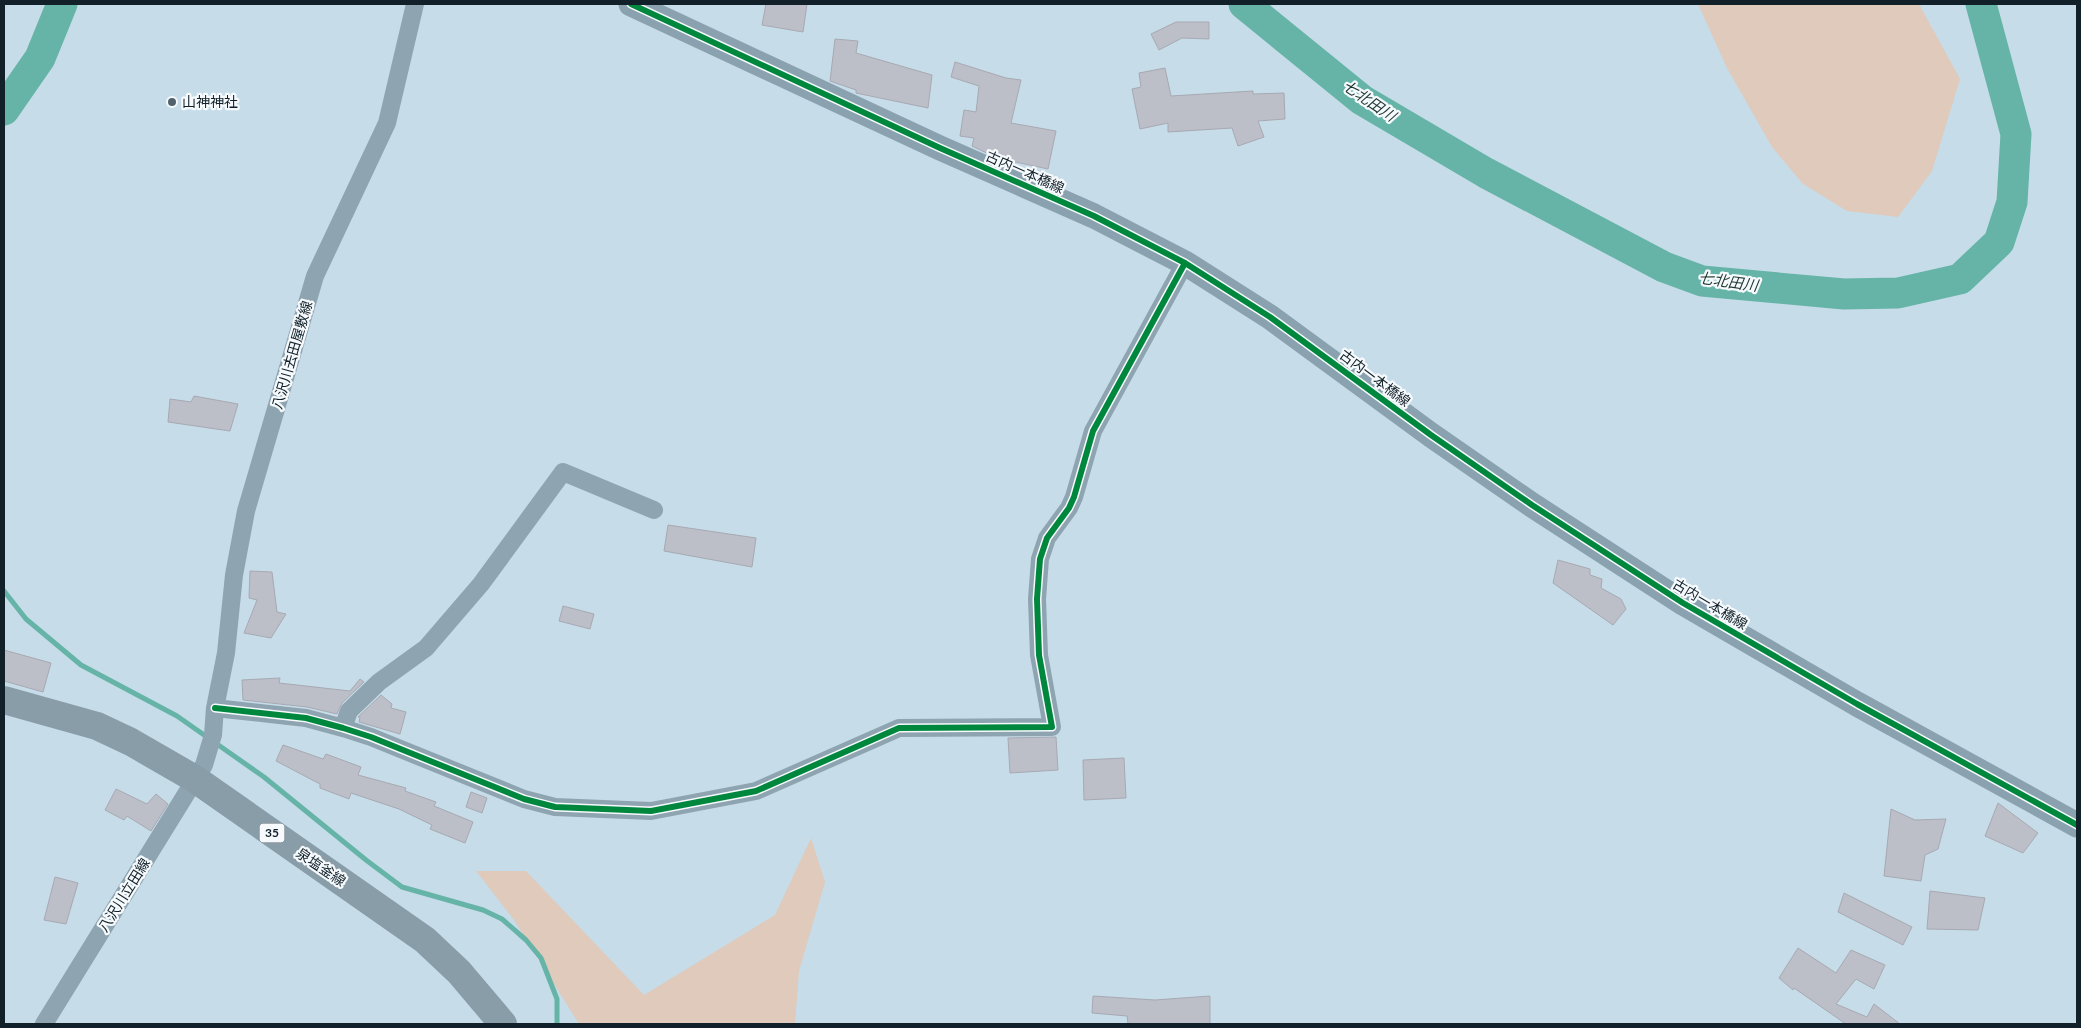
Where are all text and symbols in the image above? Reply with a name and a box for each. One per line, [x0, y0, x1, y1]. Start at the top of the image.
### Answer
water label: 七北田川 [1340, 76, 1401, 126]
place label: 山神神社 [182, 93, 238, 110]
marker: 山神神社 [166, 96, 178, 108]
street label: 古内一本橋線 [983, 147, 1067, 196]
water label: 七北田川 [1697, 268, 1761, 294]
street label: 八沢川去田屋敷線 [268, 299, 315, 411]
street label: 古内一本橋線 [1337, 346, 1414, 410]
street label: 古内一本橋線 [1670, 575, 1751, 632]
road number: 35 [260, 824, 284, 842]
street label: 泉塩釜線 [293, 844, 349, 889]
street label: 八沢川立田線 [94, 855, 153, 935]

